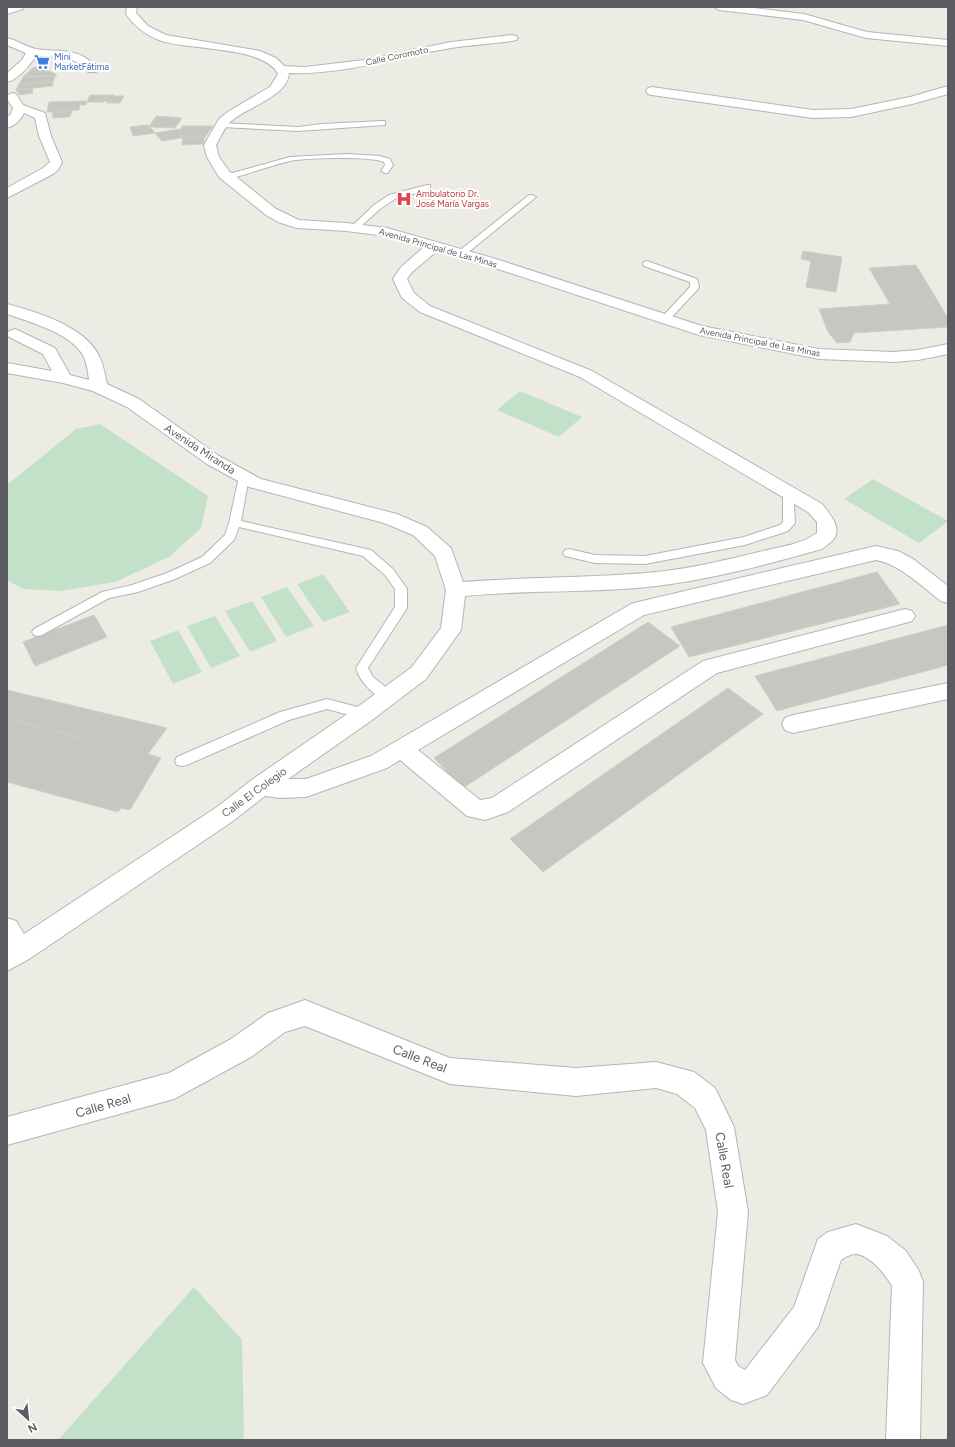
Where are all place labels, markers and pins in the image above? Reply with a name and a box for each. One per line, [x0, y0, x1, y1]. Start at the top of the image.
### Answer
place label: Mini MarketFátima [54, 51, 109, 72]
supermarket icon: Mini MarketFátima [33, 53, 51, 71]
place label: Ambulatorio Dr. José María Vargas [416, 188, 489, 209]
hospital icon: Ambulatorio Dr. José María Vargas [395, 190, 413, 208]

